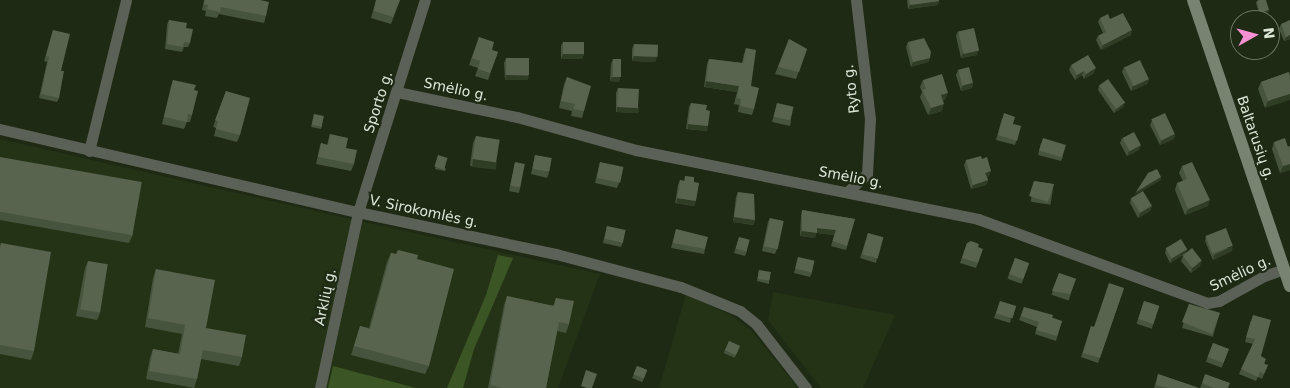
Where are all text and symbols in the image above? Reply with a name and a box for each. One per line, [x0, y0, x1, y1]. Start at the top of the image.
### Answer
north arrow [1230, 10, 1280, 60]
text: N [1260, 27, 1278, 40]
street label: Ryto g. [840, 64, 862, 114]
street label: Sporto g. [360, 69, 396, 135]
street label: Smėlio g. [422, 74, 490, 104]
street label: Baltarusių g. [1234, 93, 1278, 183]
street label: Smėlio g. [817, 163, 885, 191]
street label: V. Sirokomlės g. [368, 191, 480, 231]
street label: Smėlio g. [1207, 252, 1273, 294]
street label: Arklių g. [311, 267, 339, 327]

